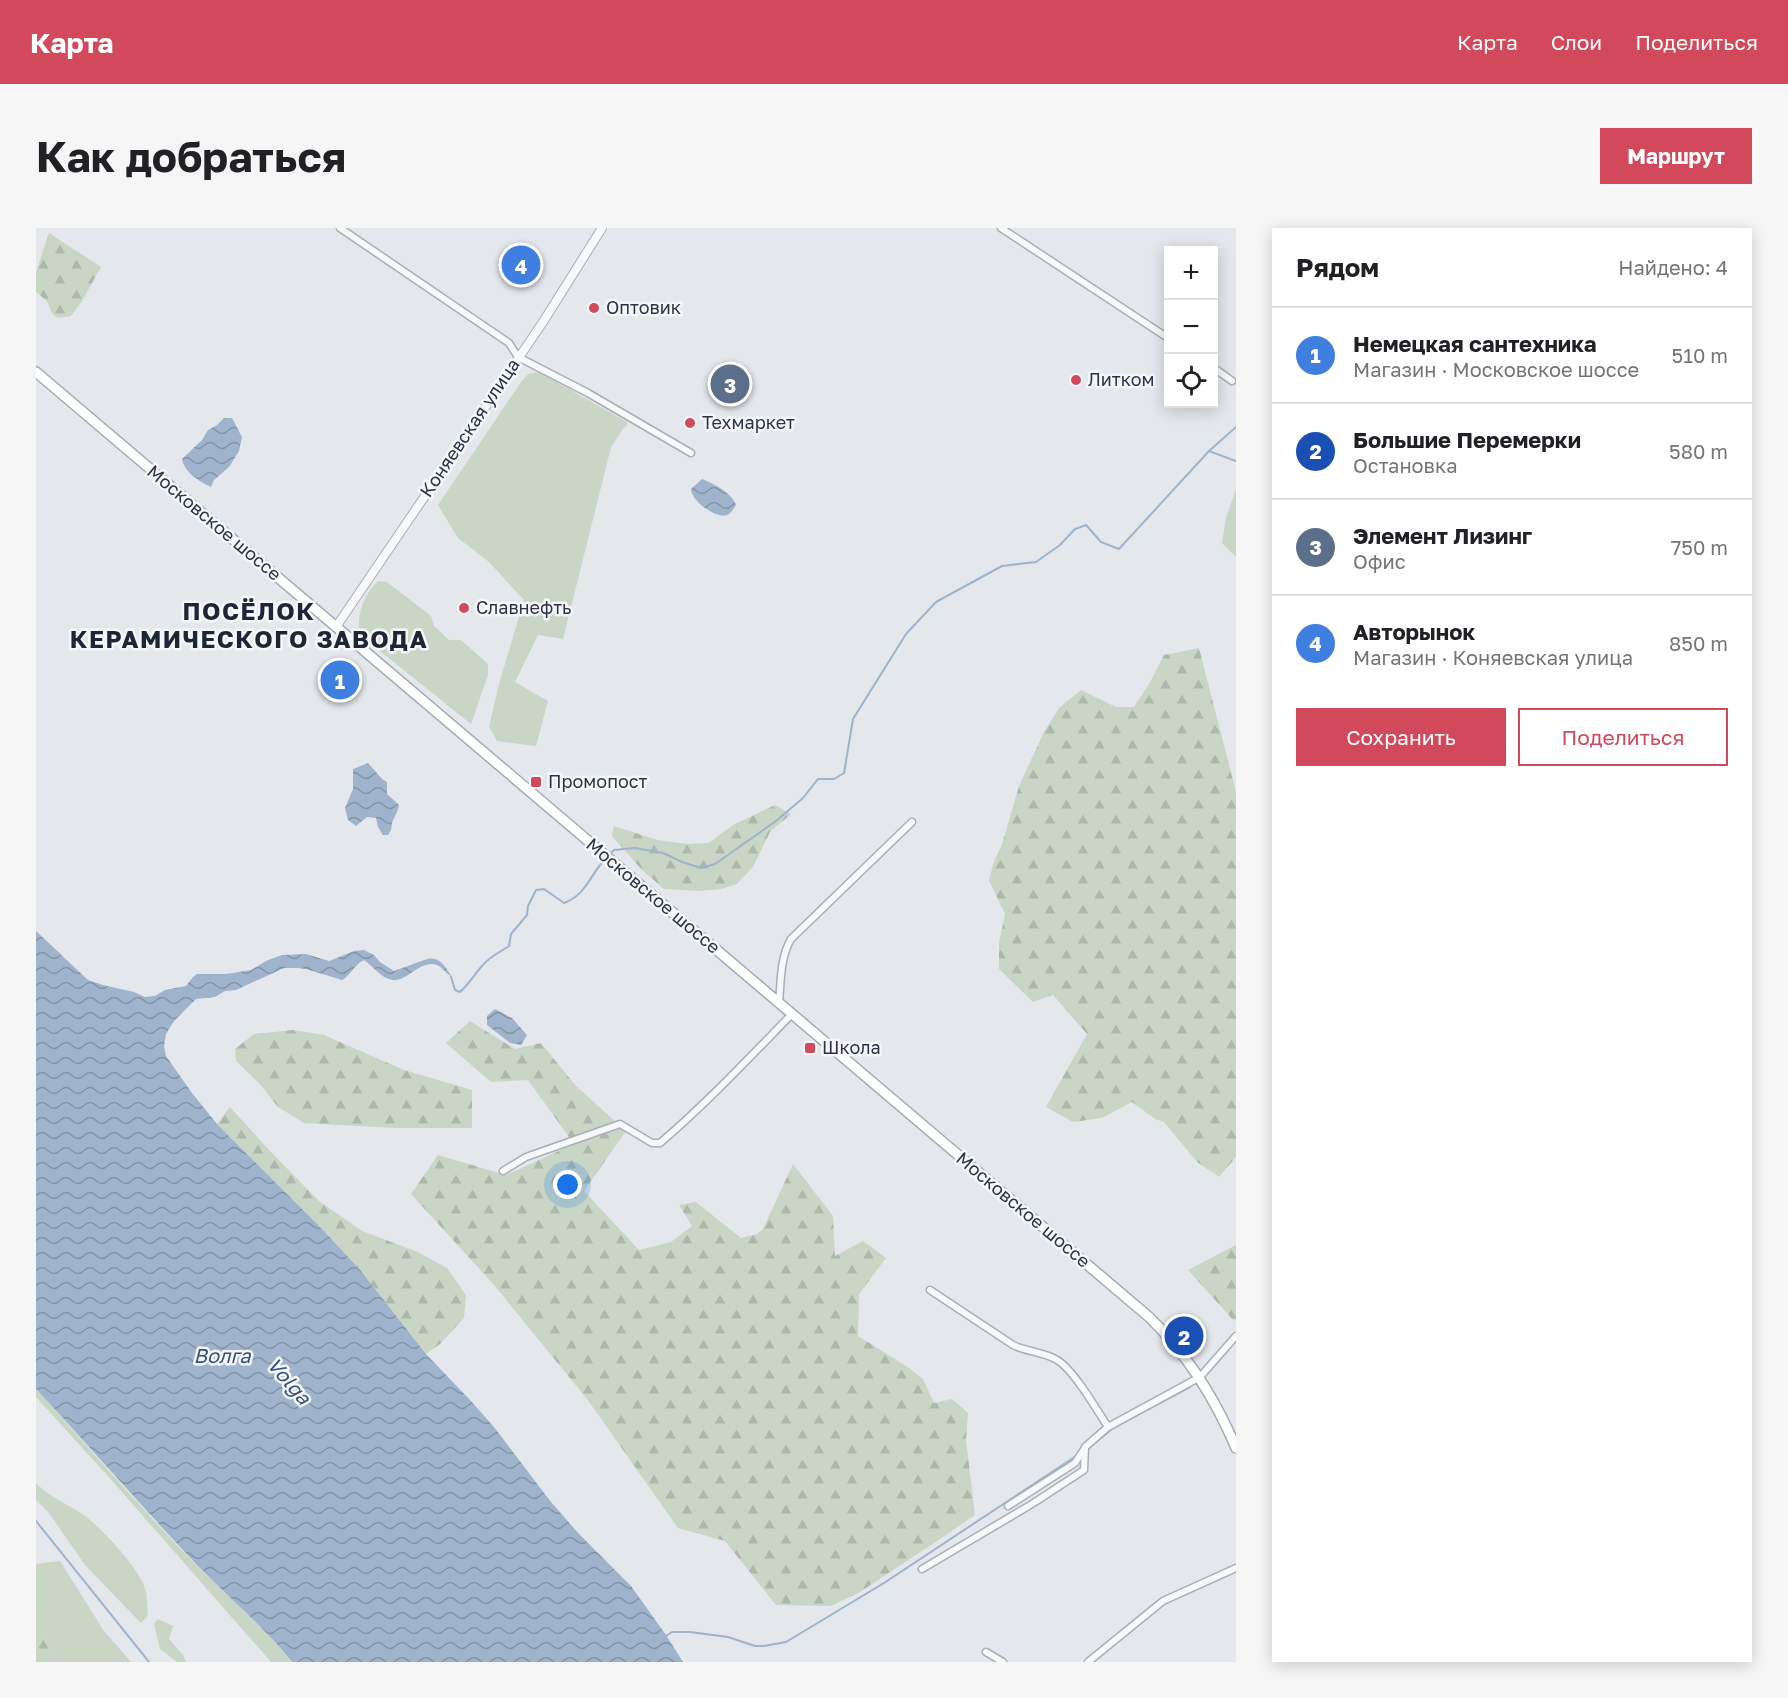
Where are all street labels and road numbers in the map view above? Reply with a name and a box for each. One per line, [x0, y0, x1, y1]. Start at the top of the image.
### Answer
street label: Коняевская улица [415, 354, 524, 501]
street label: Московское шоссе [143, 460, 286, 585]
street label: Московское шоссе [582, 833, 725, 958]
street label: Московское шоссе [952, 1147, 1095, 1272]

